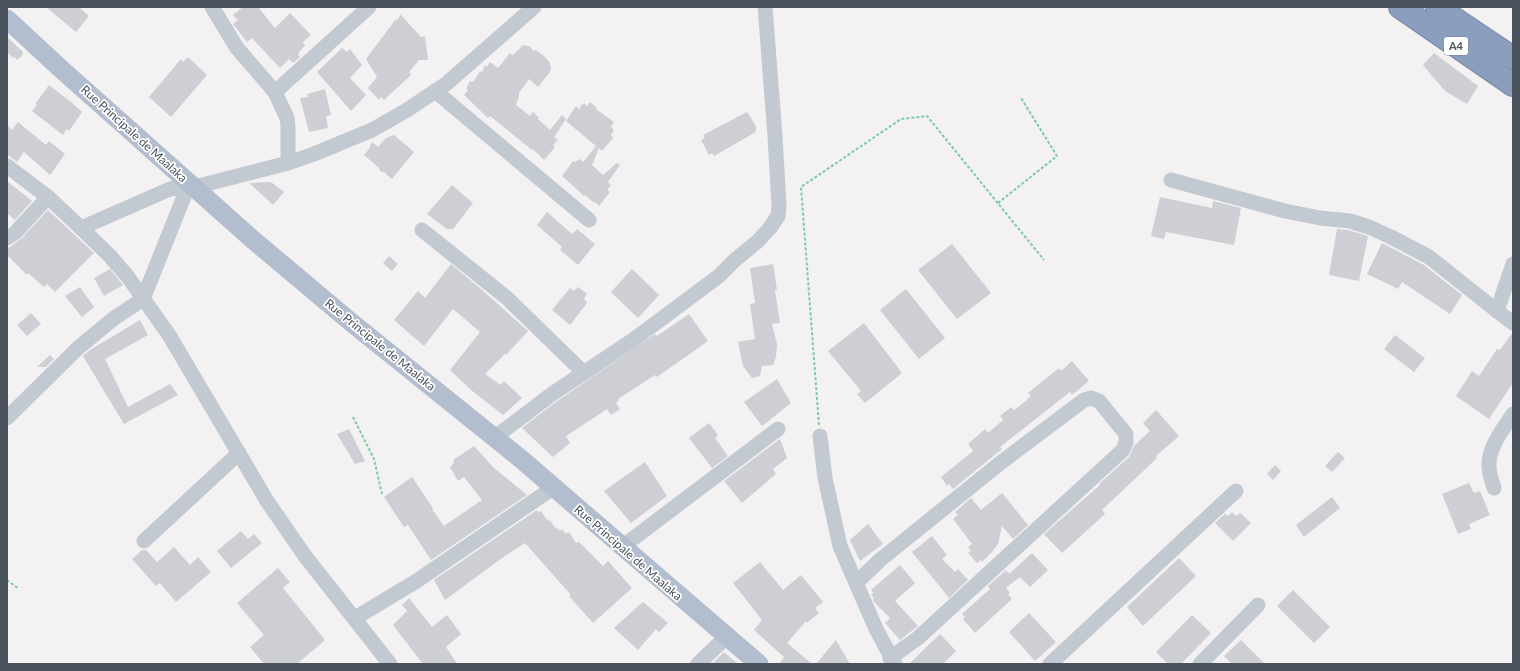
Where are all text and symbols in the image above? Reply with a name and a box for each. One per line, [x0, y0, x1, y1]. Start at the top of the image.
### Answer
road number: A4 [1444, 37, 1468, 55]
street label: Rue Principale de Maalaka [78, 82, 191, 185]
street label: Rue Principale de Maalaka [322, 295, 439, 394]
street label: Rue Principale de Maalaka [571, 502, 685, 604]

